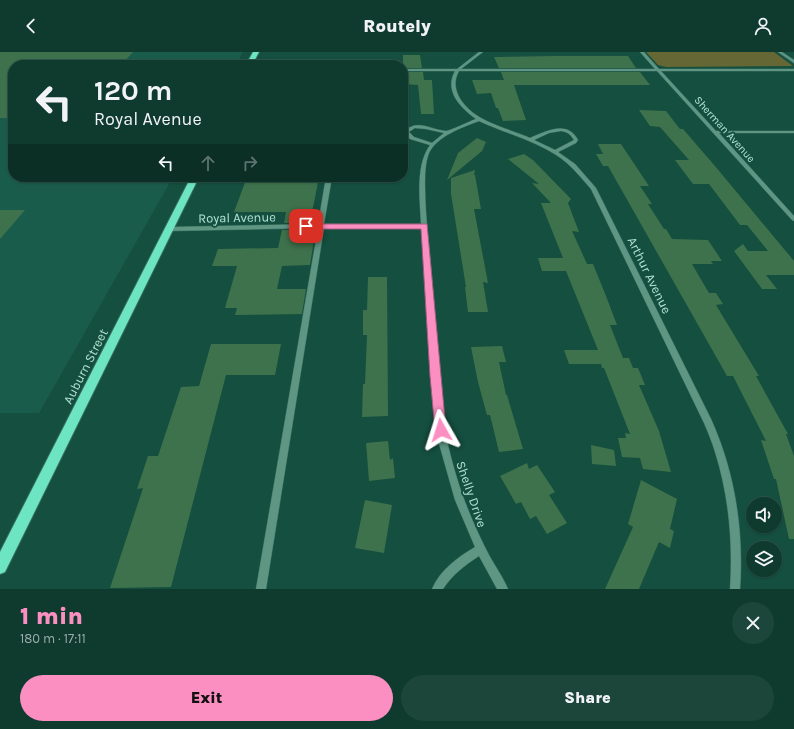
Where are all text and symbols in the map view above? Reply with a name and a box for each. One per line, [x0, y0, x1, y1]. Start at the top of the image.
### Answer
icon: back [20, 15, 42, 37]
text: Routely [363, 15, 431, 37]
icon: person [752, 15, 774, 37]
text: 120 m [94, 74, 172, 107]
icon: left [28, 76, 80, 128]
street label: Sherman Avenue [691, 94, 758, 165]
text: Royal Avenue [94, 108, 202, 130]
icon: left [155, 152, 177, 174]
icon: ahead [197, 152, 219, 174]
icon: right [239, 152, 261, 174]
street label: Royal Avenue [198, 209, 276, 226]
pin [289, 209, 323, 243]
icon: arrive [295, 215, 317, 237]
street label: Arthur Avenue [625, 234, 675, 316]
street label: Auburn Street [60, 326, 111, 406]
position arrow [420, 409, 462, 451]
street label: Shelly Drive [453, 459, 490, 530]
map controls [746, 497, 782, 577]
button: sound [746, 497, 782, 533]
button: layers [746, 541, 782, 577]
text: 1 min [20, 602, 83, 630]
button: close [732, 602, 774, 644]
text: 180 m · 17:11 [20, 631, 86, 646]
button: Exit [20, 675, 393, 721]
button: Share [401, 675, 774, 721]

